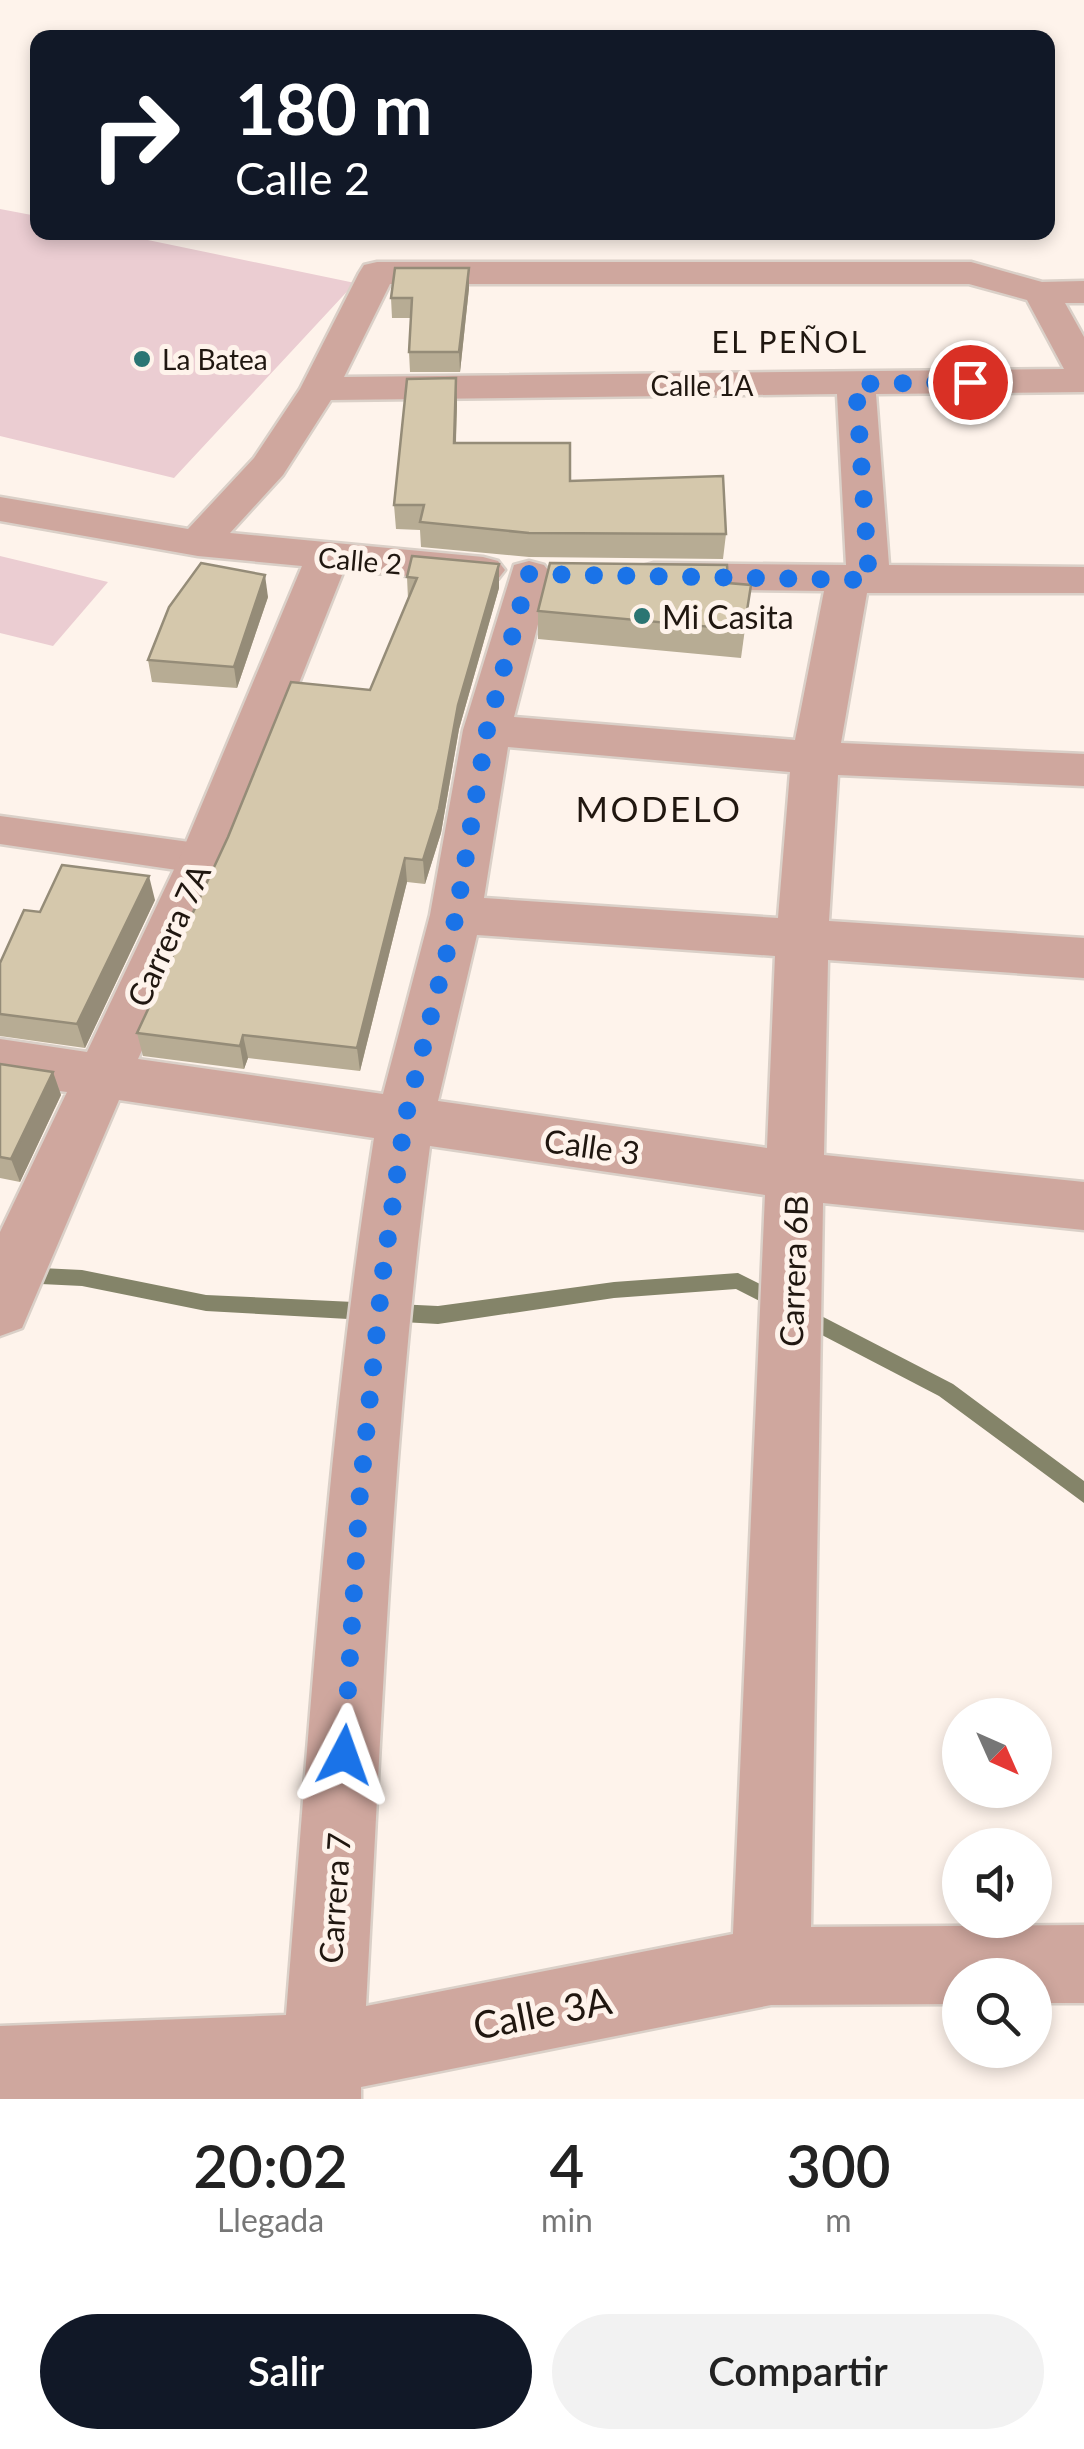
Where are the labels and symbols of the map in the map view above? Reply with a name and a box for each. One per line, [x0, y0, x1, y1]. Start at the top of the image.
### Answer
district label: EL PEÑOL [711, 323, 869, 359]
pin [928, 340, 1013, 425]
place label: La Batea [162, 342, 268, 376]
marker: La Batea [131, 348, 153, 370]
street label: Calle 1A [651, 368, 754, 402]
street label: Calle 2 [317, 539, 403, 581]
place label: Mi Casita [662, 597, 794, 636]
marker: Mi Casita [631, 605, 653, 627]
district label: MODELO [575, 787, 743, 829]
street label: Carrera 7A [118, 857, 218, 1012]
street label: Calle 3 [542, 1120, 642, 1172]
street label: Carrera 6B [771, 1195, 815, 1347]
north arrow [942, 1698, 1052, 1808]
position arrow [292, 1703, 396, 1807]
street label: Carrera 7 [310, 1831, 358, 1965]
street label: Calle 3A [469, 1976, 615, 2048]

